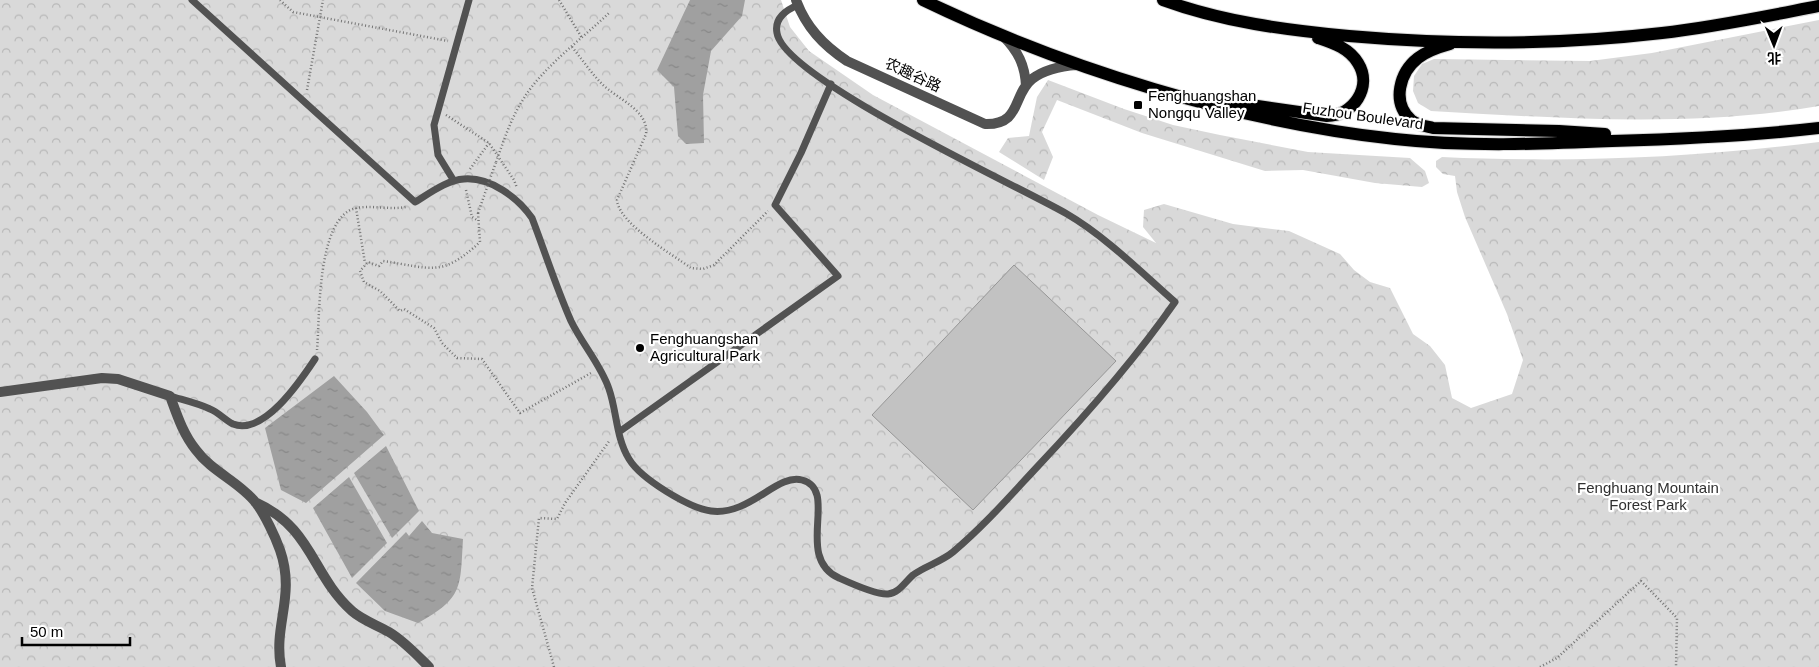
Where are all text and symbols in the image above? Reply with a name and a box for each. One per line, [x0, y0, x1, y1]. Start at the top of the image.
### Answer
north arrow [1749, 20, 1799, 70]
text: 北 [1767, 50, 1781, 66]
street label: 农趣谷路 [882, 54, 944, 95]
place label: Fenghuangshan Nongqu Valley [1148, 87, 1256, 121]
marker: Fenghuangshan Nongqu Valley [1132, 99, 1144, 111]
street label: Fuzhou Boulevard [1302, 99, 1425, 132]
place label: Fenghuangshan Agricultural Park [650, 330, 761, 364]
marker: Fenghuangshan Agricultural Park [634, 342, 646, 354]
park label: Fenghuang Mountain Forest Park [1577, 479, 1719, 513]
scale bar [22, 614, 130, 646]
text: 50 m [30, 623, 63, 640]

